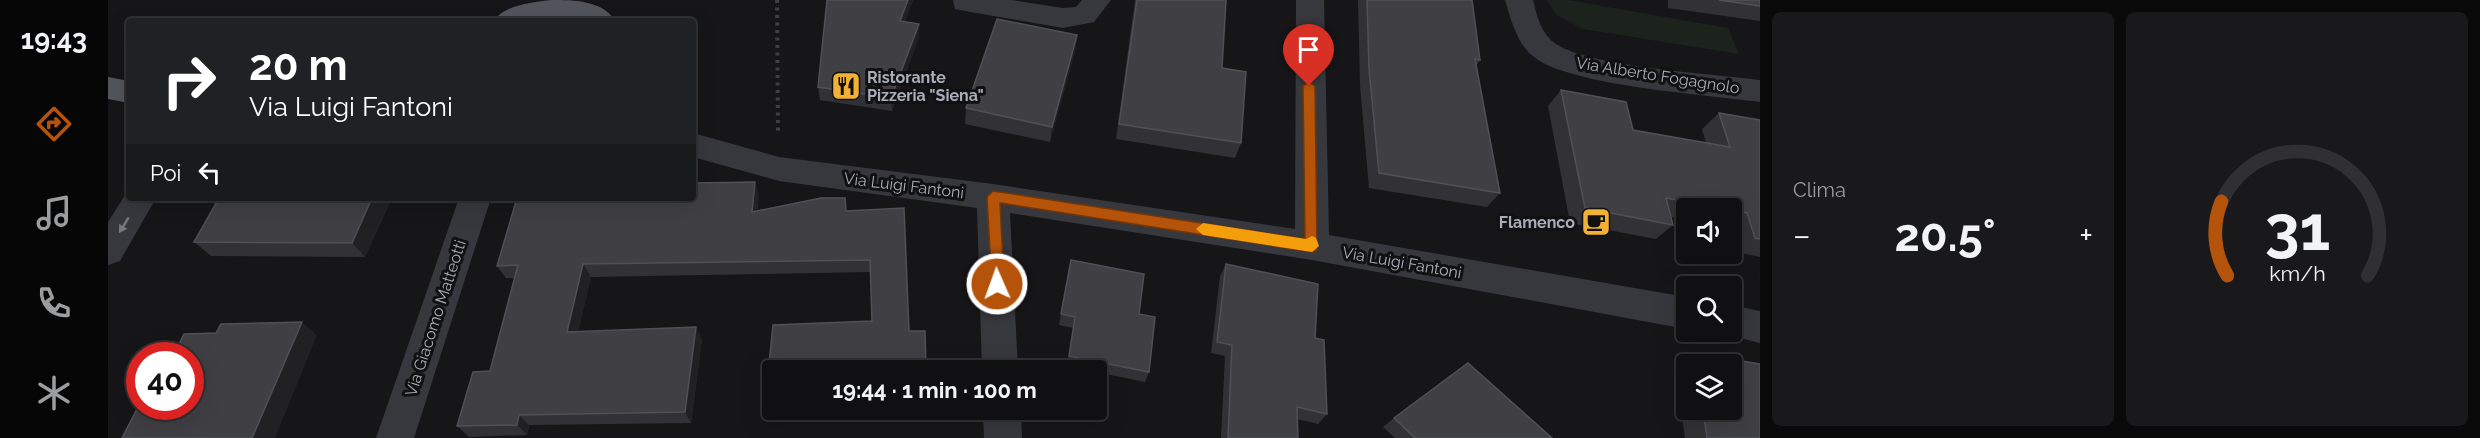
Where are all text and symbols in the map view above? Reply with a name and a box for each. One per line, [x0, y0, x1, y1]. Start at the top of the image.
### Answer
text: 19:43 [21, 24, 87, 55]
pin [1283, 24, 1334, 86]
icon: arrive [1292, 33, 1325, 66]
text: 20 m [249, 41, 348, 90]
icon: right [150, 42, 228, 120]
street label: Via Alberto Fogagnolo [1575, 53, 1741, 98]
place label: Ristorante Pizzeria "Siena" [867, 68, 984, 105]
restaurant icon: Ristorante Pizzeria "Siena" [830, 70, 862, 102]
text: Via Luigi Fantoni [249, 91, 453, 122]
icon: directions [33, 103, 75, 145]
icon: left [193, 156, 226, 189]
text: Poi [150, 160, 181, 186]
street label: Via Luigi Fantoni [843, 169, 965, 202]
text: Clima [1793, 178, 1846, 202]
text: 31 [2264, 191, 2330, 265]
icon: music [33, 192, 75, 234]
map controls [1676, 198, 1742, 420]
button: sound [1676, 198, 1742, 264]
cafe icon: Flamenco [1580, 206, 1612, 238]
text: 20.5° [1895, 209, 1995, 262]
place label: Flamenco [1499, 213, 1575, 232]
text: − [1793, 216, 1811, 255]
text: + [2079, 216, 2093, 255]
one-way arrow [119, 217, 130, 233]
street label: Via Giacomo Matteotti [401, 237, 470, 399]
street label: Via Luigi Fantoni [1341, 243, 1463, 282]
position arrow [965, 252, 1029, 316]
text: km/h [2269, 261, 2325, 286]
button: search [1676, 276, 1742, 342]
icon: phone [33, 282, 75, 324]
speed limit sign: 40 [126, 342, 204, 420]
button: layers [1676, 354, 1742, 420]
icon: climate [33, 372, 75, 414]
text: 19:44 · 1 min · 100 m [832, 377, 1037, 403]

